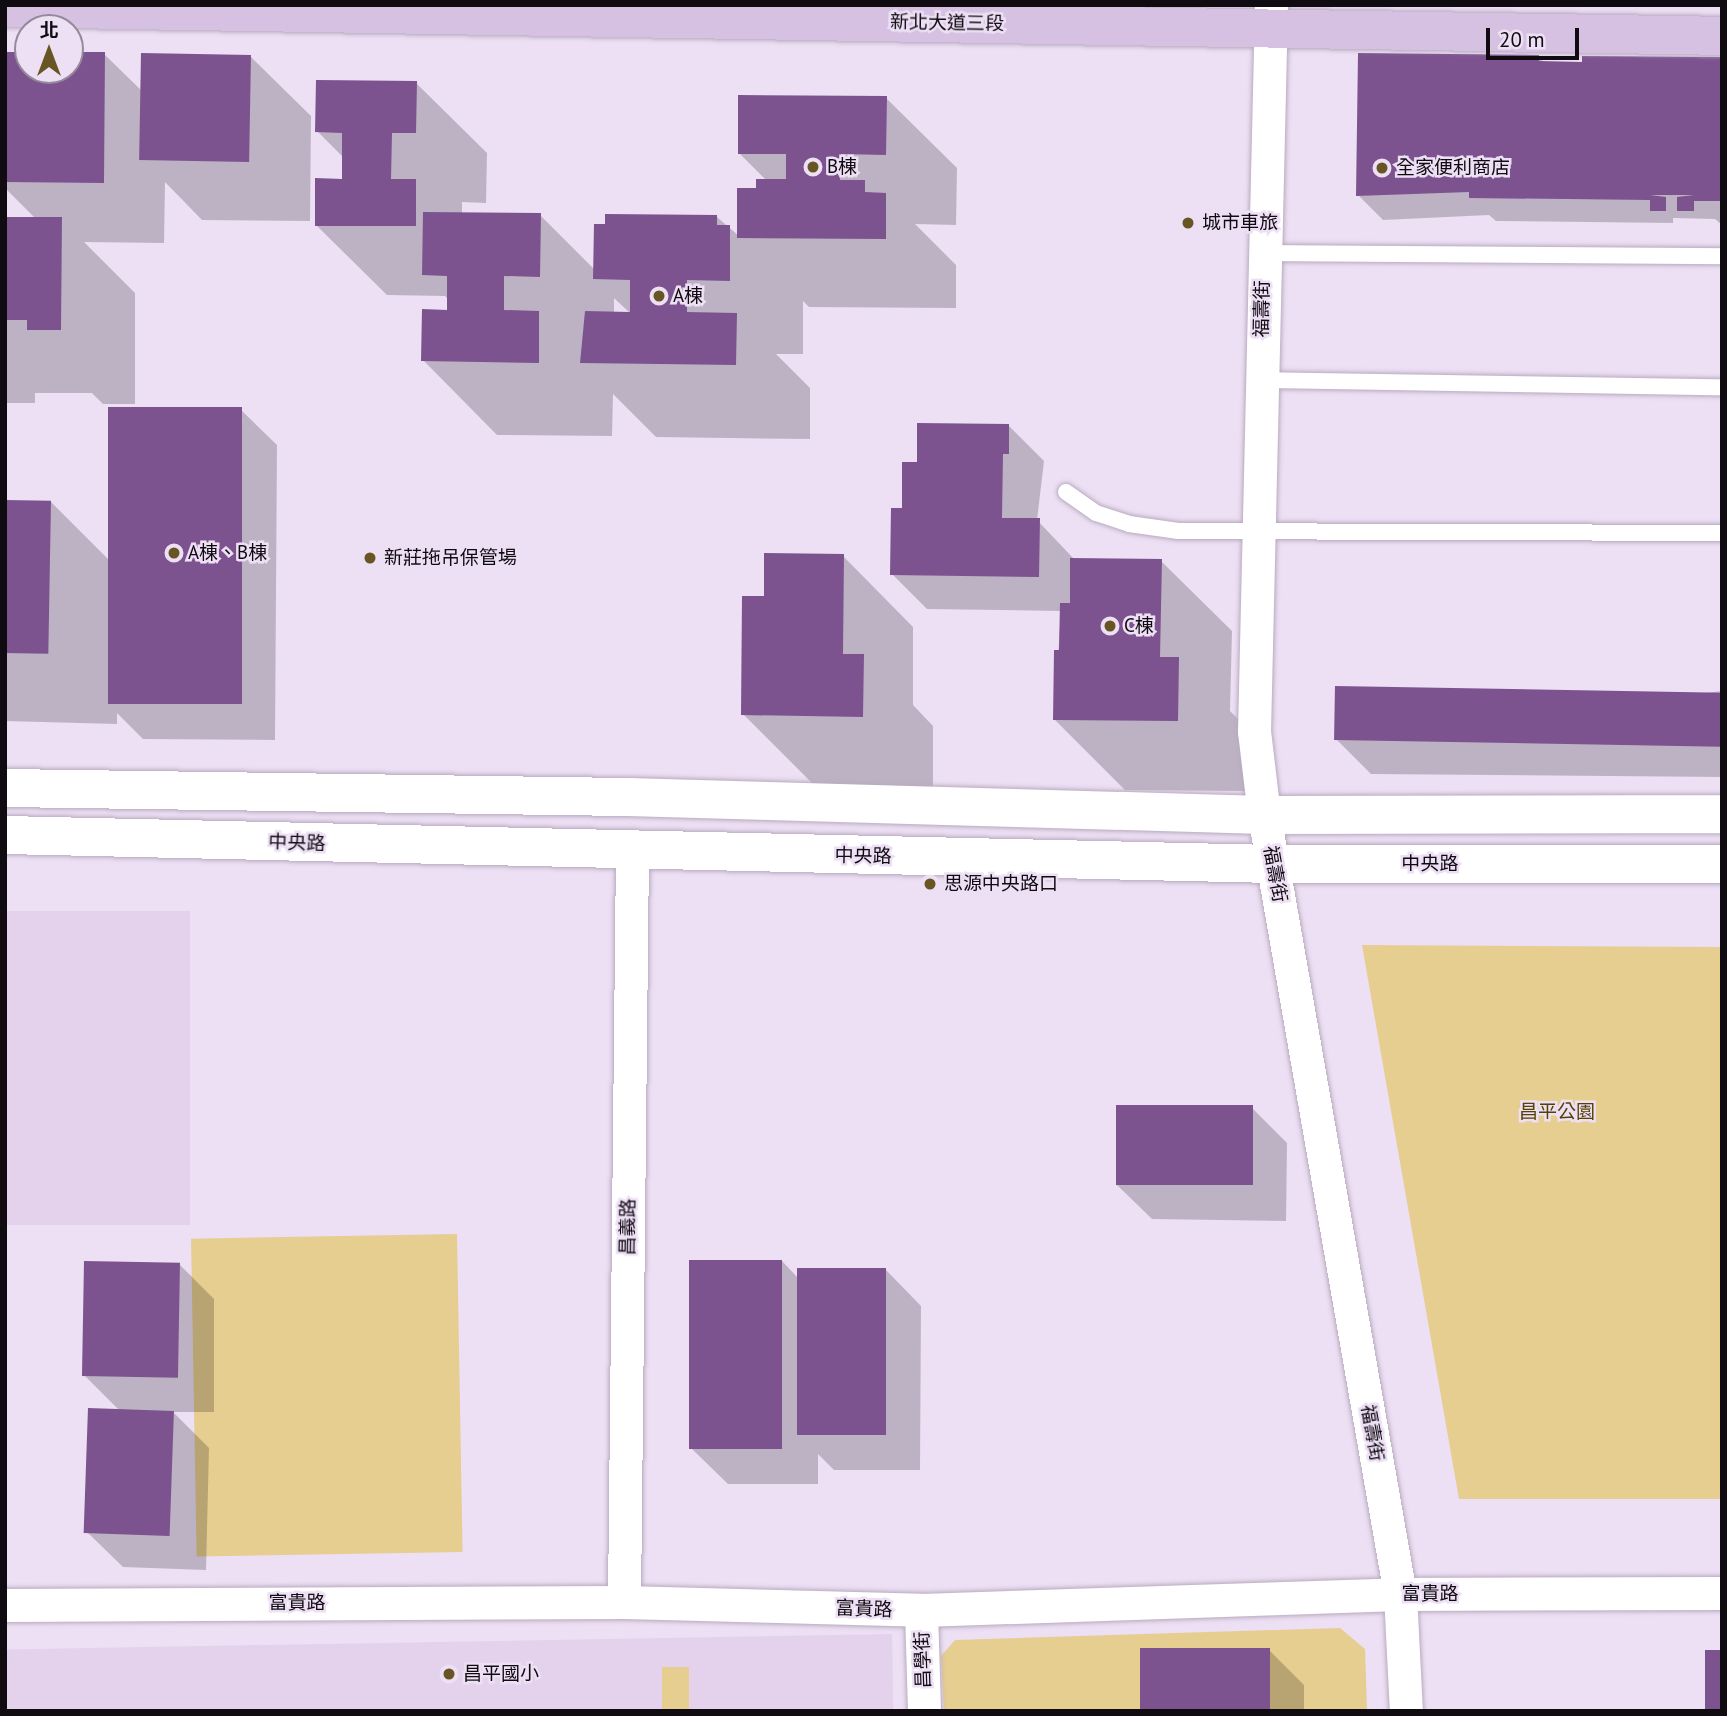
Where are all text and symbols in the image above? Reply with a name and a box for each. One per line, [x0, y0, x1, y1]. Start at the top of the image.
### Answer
street label: 新北大道三段 [890, 11, 1004, 35]
north arrow [14, 14, 84, 84]
scale bar [1489, 14, 1582, 58]
text: 北 [39, 18, 59, 42]
text: 20 m [1499, 26, 1545, 53]
place label: B棟 [827, 156, 857, 178]
place label: 全家便利商店 [1396, 157, 1510, 179]
marker: B棟 [805, 159, 821, 175]
marker: 全家便利商店 [1374, 160, 1390, 176]
place label: 城市車旅 [1202, 212, 1278, 234]
marker: 城市車旅 [1180, 215, 1196, 231]
street label: 福壽街 [1250, 280, 1274, 338]
place label: A棟 [673, 285, 703, 307]
marker: A棟 [651, 288, 667, 304]
place label: A棟、B棟 [188, 542, 267, 564]
marker: A棟、B棟 [166, 545, 182, 561]
place label: 新莊拖吊保管場 [384, 547, 517, 569]
marker: 新莊拖吊保管場 [362, 550, 378, 566]
place label: C棟 [1124, 615, 1154, 637]
marker: C棟 [1102, 618, 1118, 634]
street label: 中央路 [268, 831, 326, 855]
street label: 中央路 [834, 844, 892, 868]
street label: 福壽街 [1259, 844, 1291, 904]
street label: 中央路 [1402, 853, 1458, 875]
place label: 思源中央路口 [944, 873, 1058, 895]
marker: 思源中央路口 [922, 876, 938, 892]
park label: 昌平公園 [1519, 1101, 1595, 1123]
street label: 昌義路 [616, 1198, 640, 1256]
street label: 福壽街 [1356, 1403, 1388, 1463]
street label: 富貴路 [1402, 1583, 1458, 1605]
street label: 富貴路 [269, 1592, 325, 1614]
street label: 富貴路 [835, 1597, 893, 1621]
street label: 昌學街 [911, 1631, 935, 1689]
place label: 昌平國小 [463, 1663, 539, 1685]
marker: 昌平國小 [441, 1666, 457, 1682]

